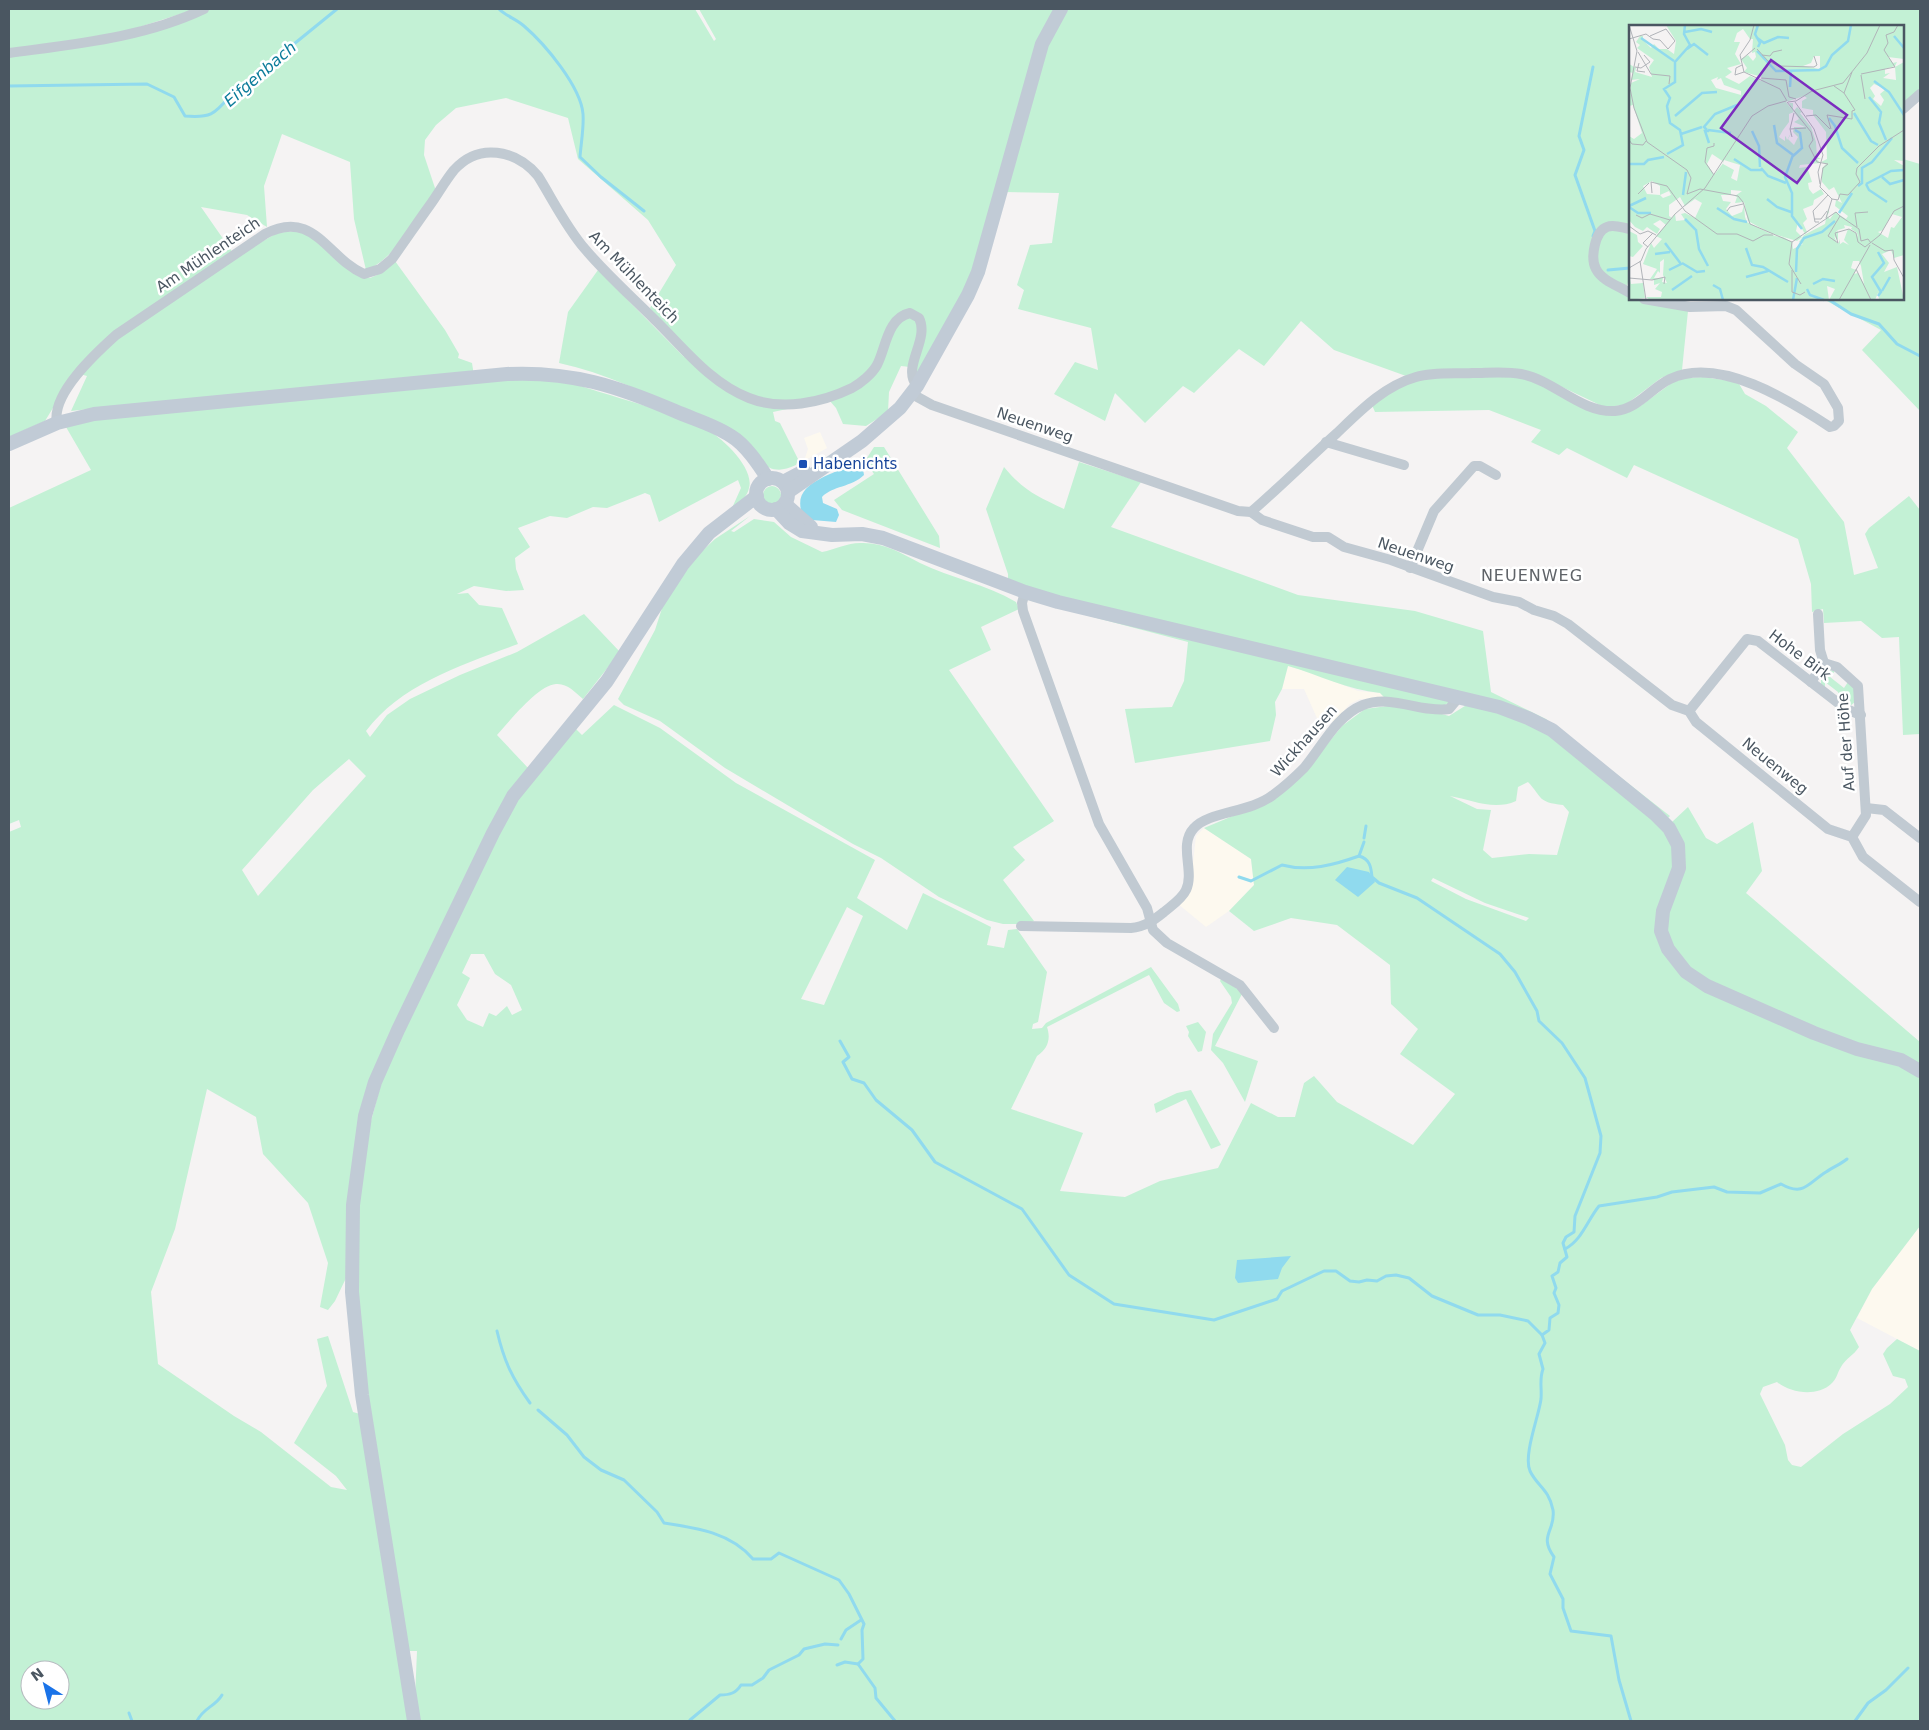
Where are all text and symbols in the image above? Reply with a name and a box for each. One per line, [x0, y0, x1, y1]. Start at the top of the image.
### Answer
inset map [1629, 25, 1904, 300]
water label: Eifgenbach [220, 38, 300, 110]
street label: Am Mühlenteich [153, 214, 263, 296]
street label: Am Mühlenteich [585, 227, 683, 327]
street label: Neuenweg [994, 404, 1076, 446]
place label: Habenichts [813, 455, 898, 473]
marker: Habenichts [797, 458, 809, 470]
street label: Neuenweg [1375, 534, 1457, 576]
district label: NEUENWEG [1481, 566, 1583, 585]
street label: Hohe Birk [1765, 626, 1835, 684]
street label: Auf der Höhe [1834, 692, 1858, 792]
street label: Wickhausen [1267, 701, 1341, 781]
street label: Neuenweg [1738, 734, 1812, 798]
north arrow [20, 1660, 70, 1710]
text: N [28, 1665, 47, 1684]

